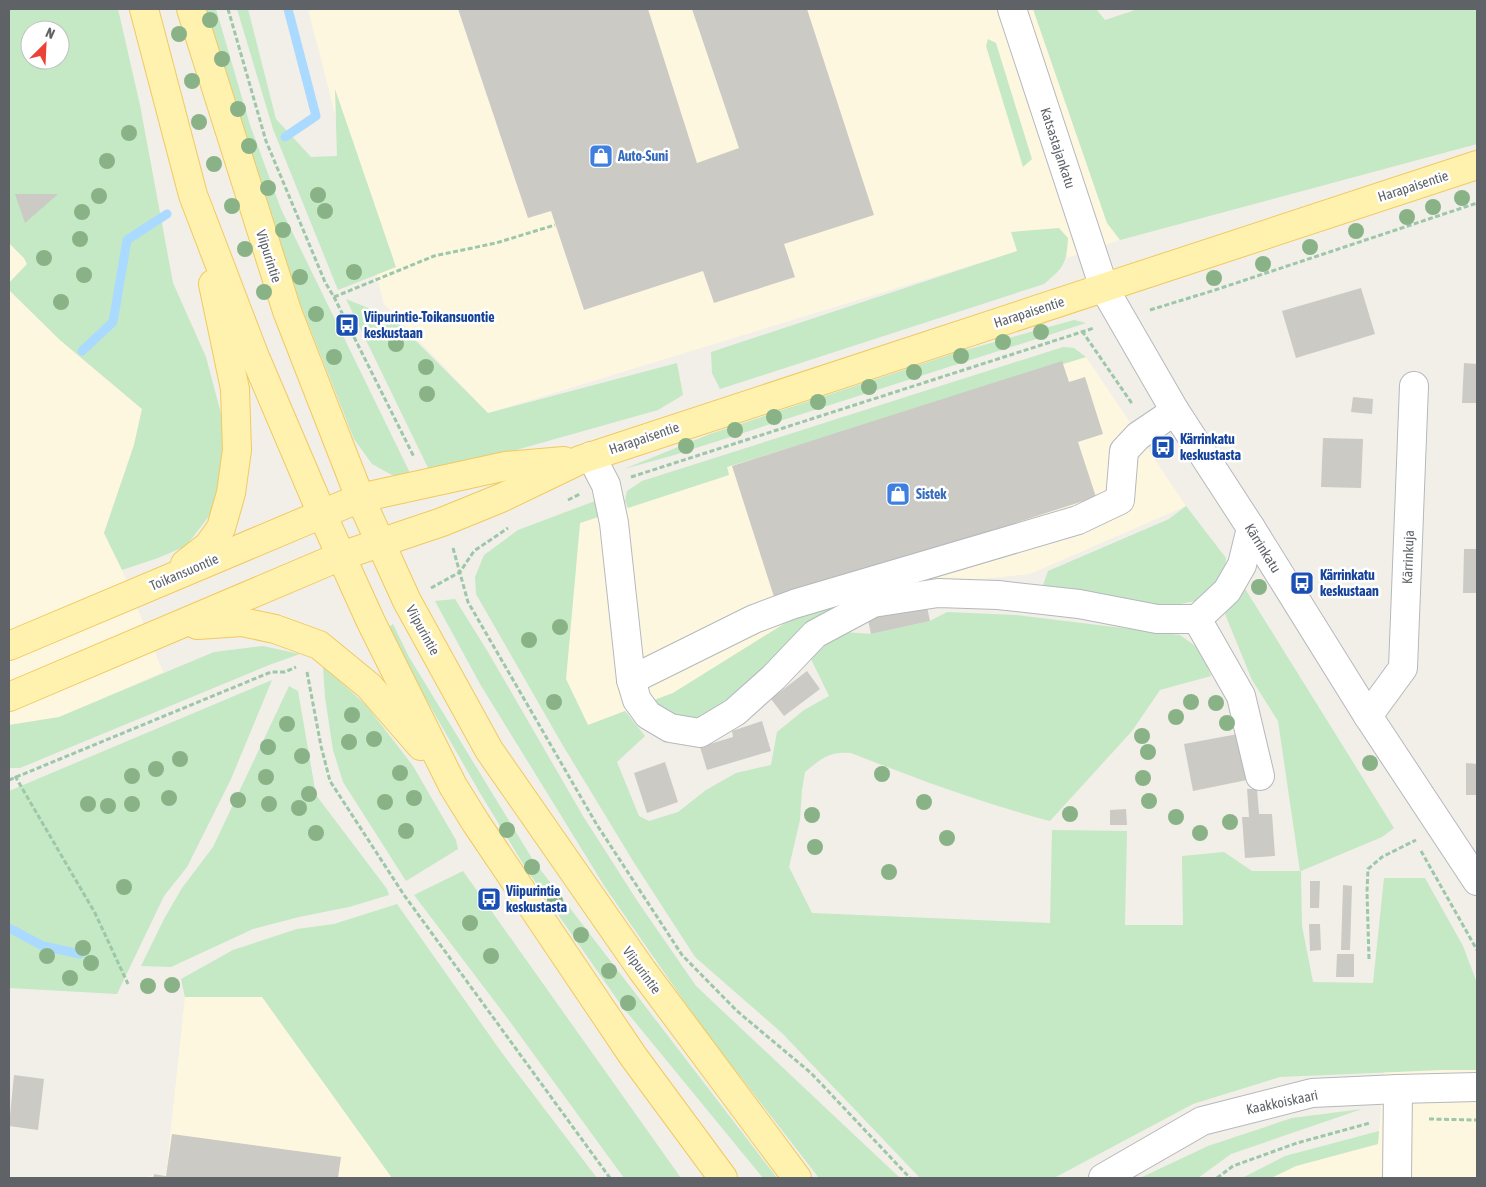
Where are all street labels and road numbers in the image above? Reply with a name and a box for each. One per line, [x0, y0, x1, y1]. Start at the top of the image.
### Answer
street label: Katsastajankatu [1037, 106, 1079, 190]
street label: Harapaisentie [1376, 167, 1450, 205]
street label: Viipurintie [253, 228, 285, 284]
street label: Harapaisentie [992, 293, 1066, 331]
street label: Harapaisentie [607, 419, 681, 457]
street label: Kärrinkatu [1242, 521, 1284, 575]
street label: Kärrinkuja [1399, 530, 1417, 584]
street label: Toikansuontie [147, 550, 221, 594]
street label: Viipurintie [403, 602, 443, 658]
street label: Viipurintie [620, 943, 664, 997]
street label: Kaakkoiskaari [1245, 1087, 1319, 1117]

